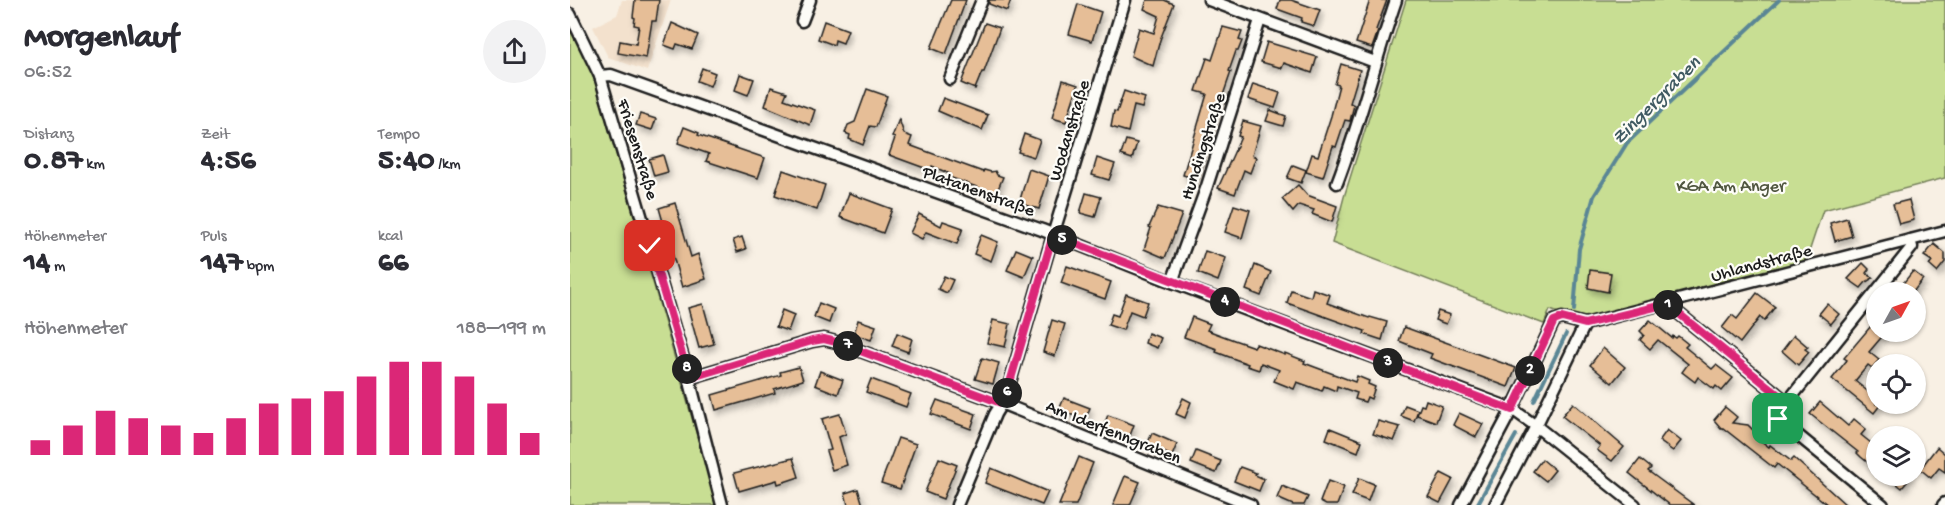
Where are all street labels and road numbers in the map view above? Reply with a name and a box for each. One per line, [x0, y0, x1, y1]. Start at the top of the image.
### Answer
street label: Wodanstraße [1045, 77, 1096, 184]
street label: Hundingstraße [1177, 90, 1232, 203]
street label: Friesenstraße [611, 96, 662, 203]
street label: Platanenstraße [918, 162, 1038, 223]
street label: Uhlandstraße [1709, 241, 1815, 288]
street label: Am Iderfenngraben [1042, 397, 1184, 470]

